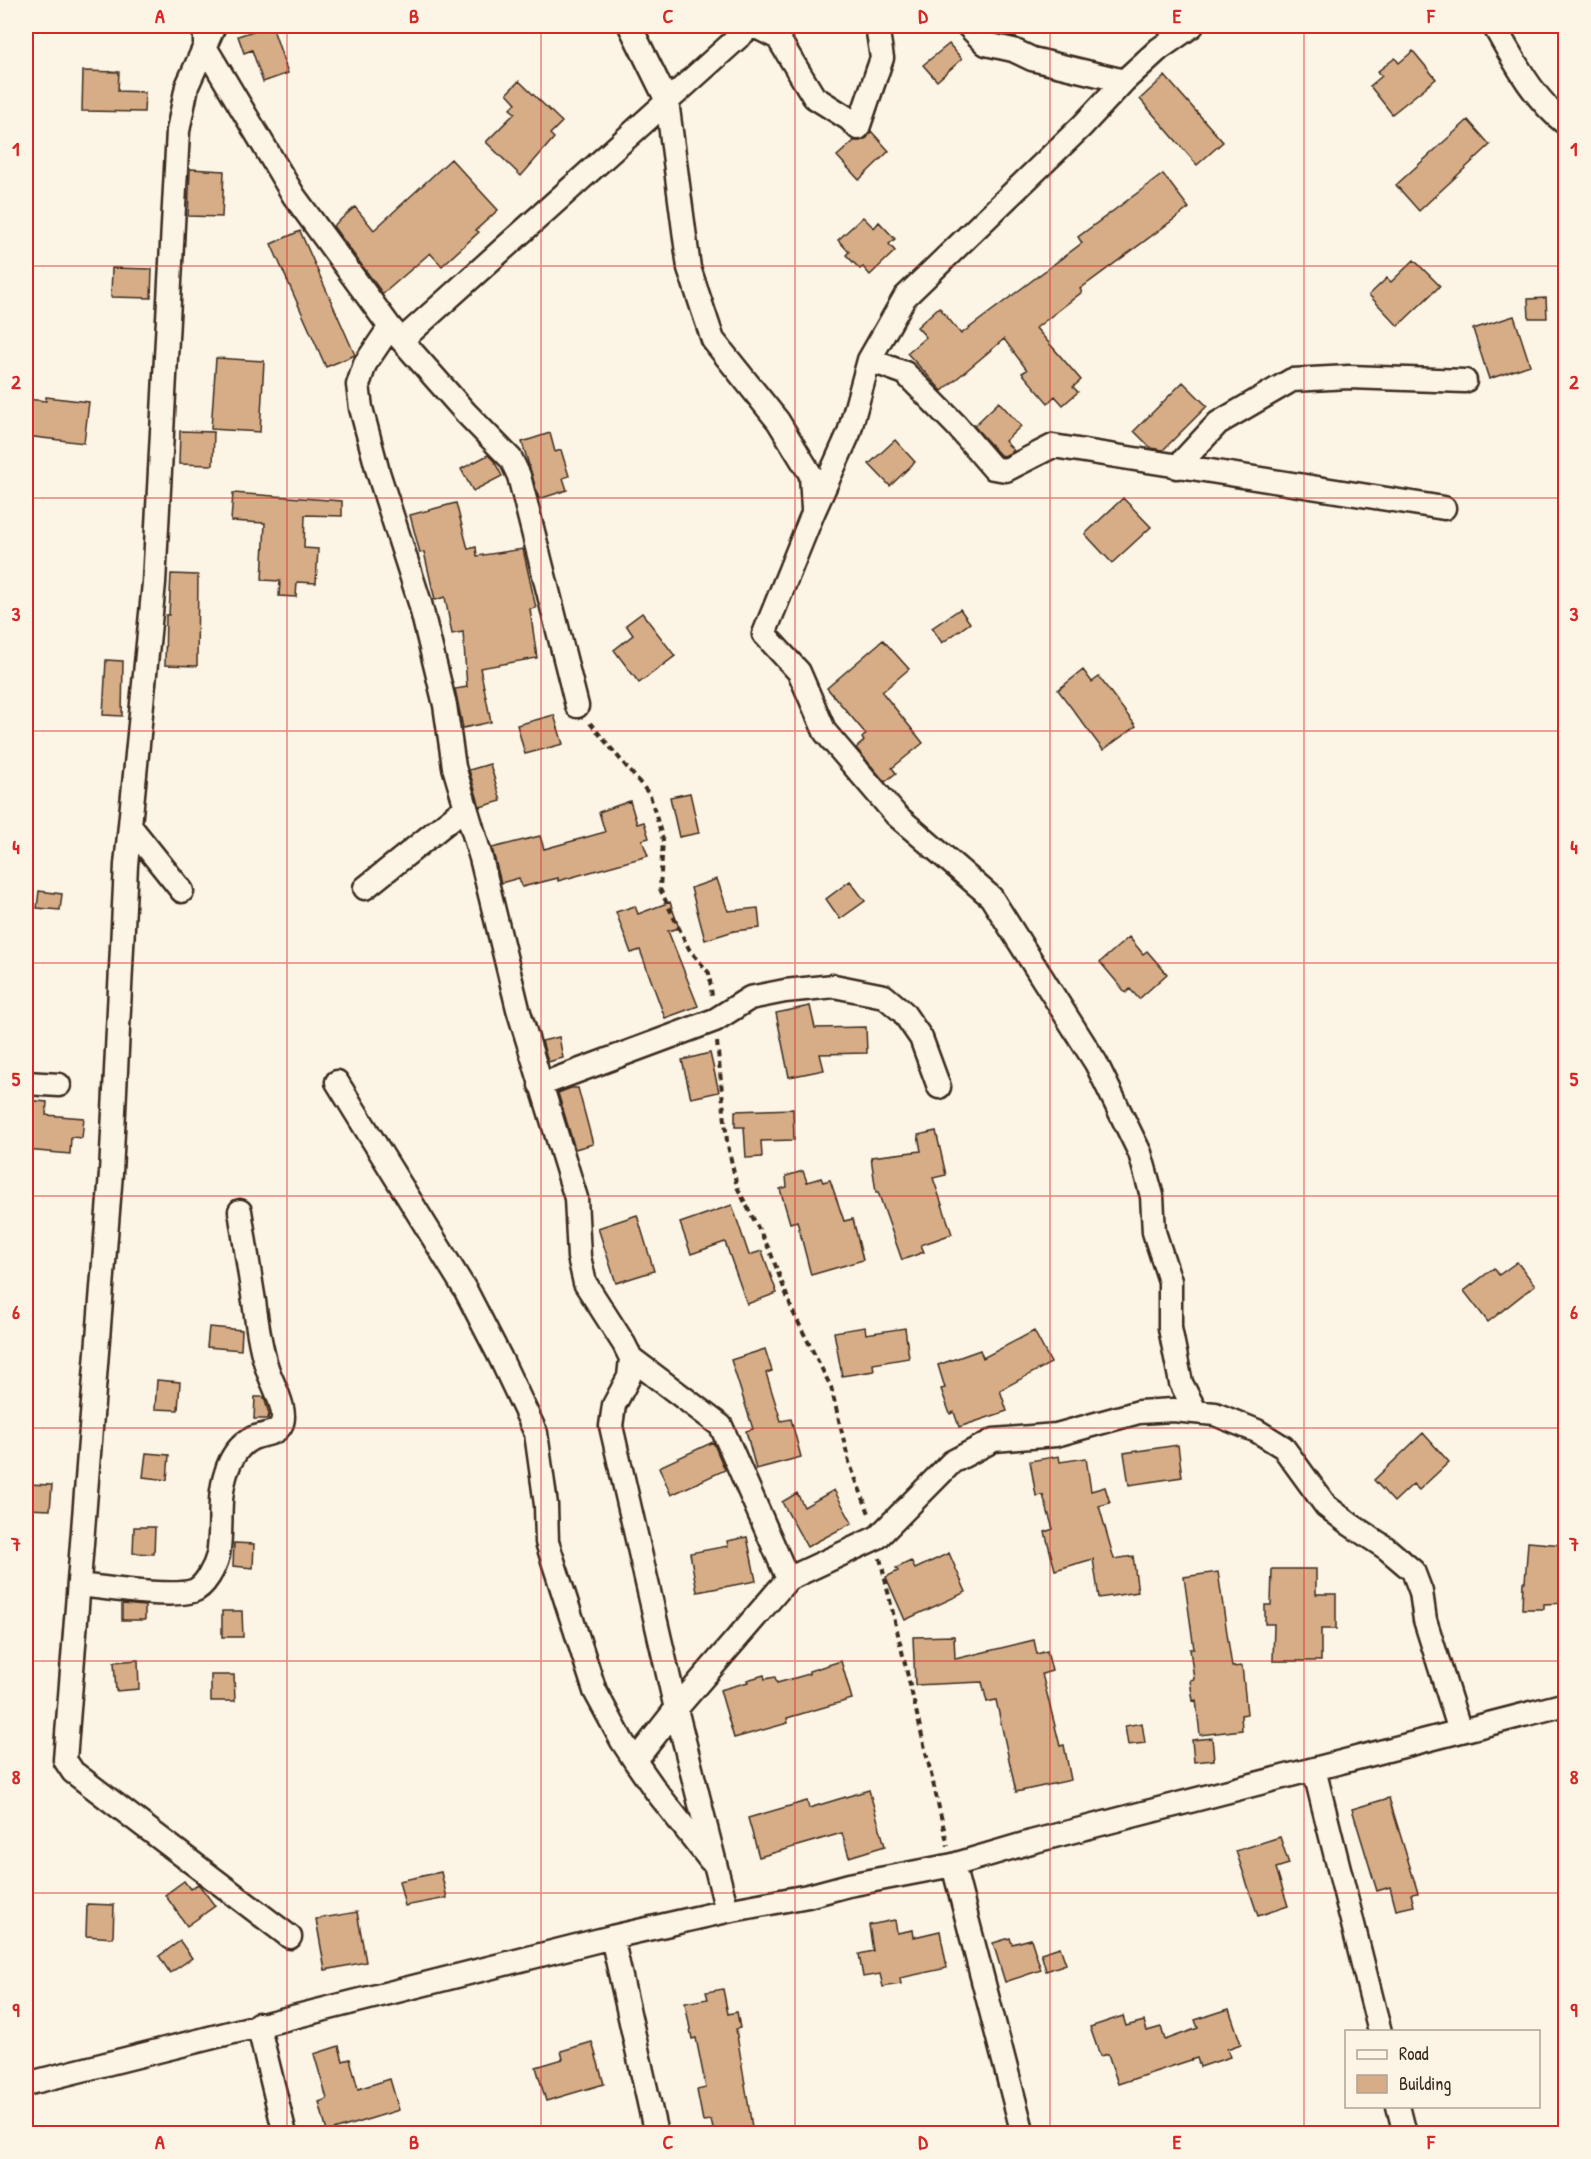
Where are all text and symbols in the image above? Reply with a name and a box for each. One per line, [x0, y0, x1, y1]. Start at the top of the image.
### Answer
text: A [155, 2, 165, 29]
text: B [409, 2, 419, 29]
text: C [663, 2, 674, 29]
text: D [918, 2, 928, 29]
text: E [1173, 2, 1182, 29]
text: F [1426, 2, 1436, 29]
text: 1 [12, 135, 20, 162]
text: 1 [1570, 135, 1578, 162]
text: 2 [11, 368, 21, 395]
text: 2 [1569, 368, 1579, 395]
text: 3 [12, 600, 21, 627]
text: 3 [1570, 600, 1579, 627]
text: 4 [12, 833, 20, 860]
text: 4 [1570, 833, 1578, 860]
text: 5 [12, 1065, 21, 1092]
text: 5 [1570, 1065, 1579, 1092]
text: 6 [12, 1298, 20, 1325]
text: 6 [1570, 1298, 1578, 1325]
text: 7 [10, 1530, 21, 1557]
text: 7 [1568, 1530, 1579, 1557]
text: 8 [12, 1763, 21, 1790]
text: 8 [1570, 1763, 1579, 1790]
text: 9 [12, 1996, 20, 2023]
text: 9 [1570, 1996, 1578, 2023]
legend [1345, 2030, 1540, 2108]
text: Road [1399, 2041, 1429, 2066]
text: Building [1399, 2071, 1451, 2096]
text: A [155, 2128, 165, 2155]
text: B [409, 2128, 419, 2155]
text: C [663, 2128, 674, 2155]
text: D [918, 2128, 928, 2155]
text: E [1173, 2128, 1182, 2155]
text: F [1426, 2128, 1436, 2155]

